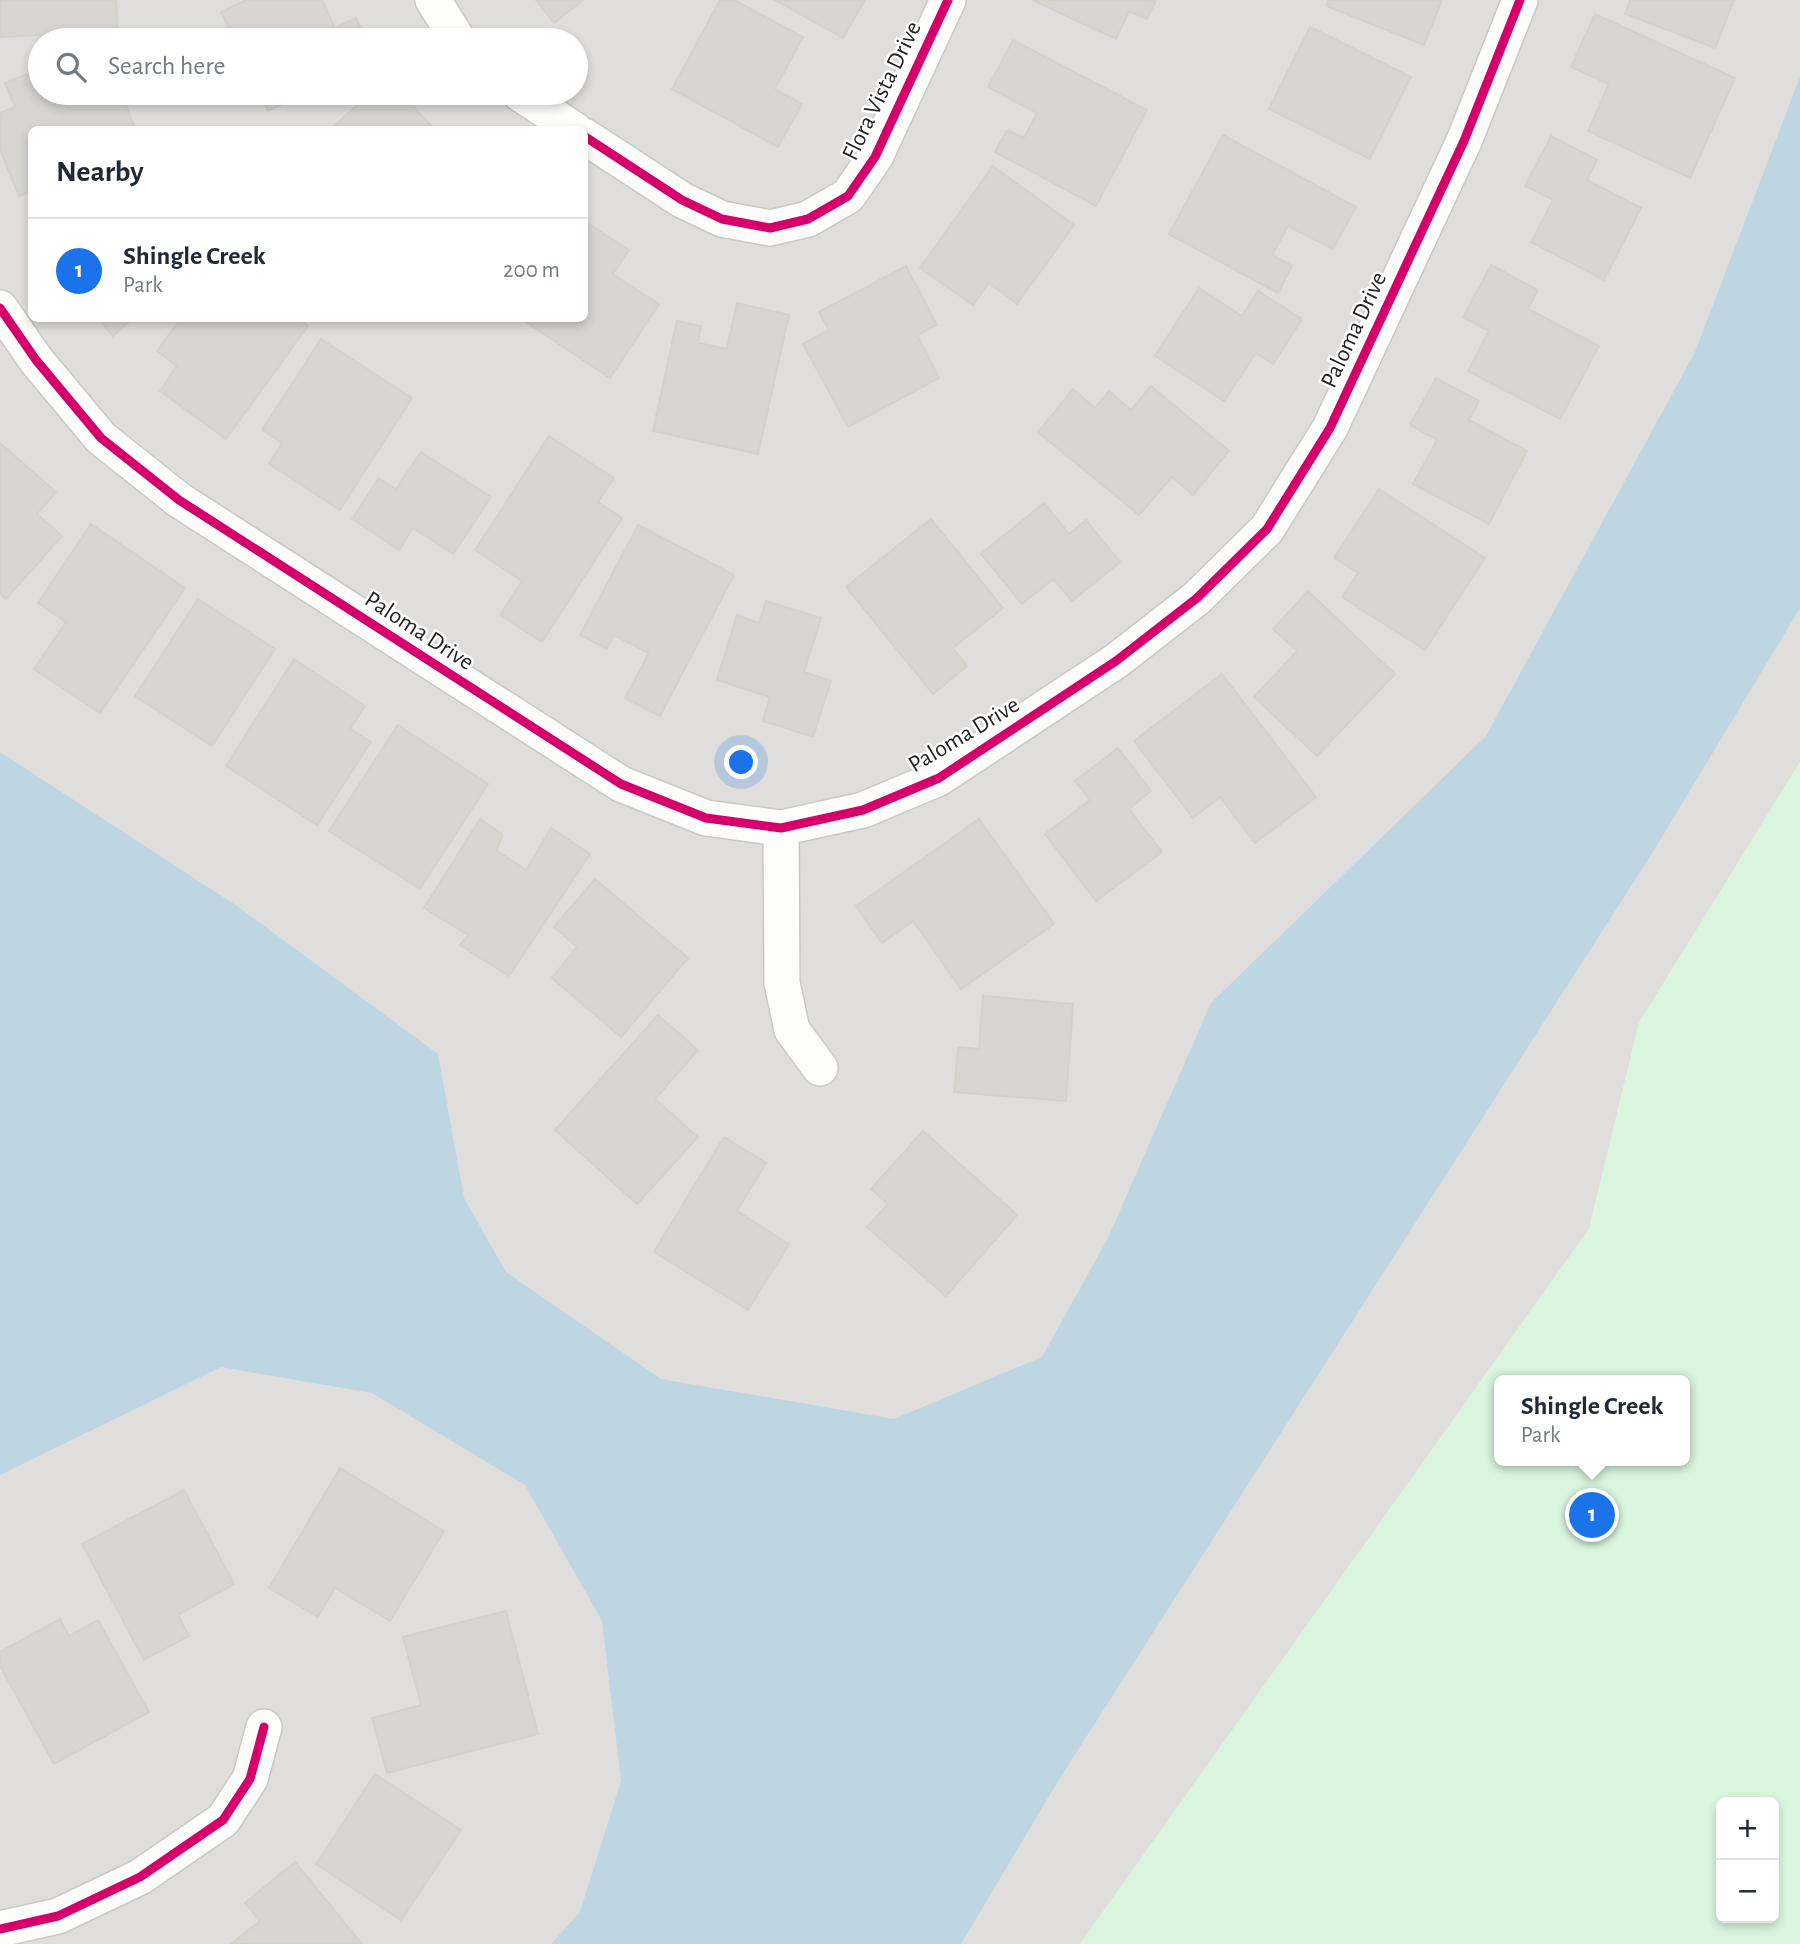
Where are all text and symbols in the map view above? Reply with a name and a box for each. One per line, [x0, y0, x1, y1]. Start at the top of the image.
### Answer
street label: Flora Vista Drive [838, 18, 926, 164]
search box [28, 28, 588, 105]
icon: search [52, 48, 90, 86]
text: Search here [108, 53, 226, 79]
text: Nearby [56, 157, 144, 187]
text: Shingle Creek [123, 243, 266, 269]
text: 1 [75, 259, 83, 282]
text: 200 m [503, 259, 560, 282]
street label: Paloma Drive [1317, 268, 1391, 392]
text: Park [123, 274, 163, 297]
street label: Paloma Drive [360, 587, 478, 675]
street label: Paloma Drive [904, 693, 1024, 777]
your location [724, 745, 758, 779]
popup [1494, 1375, 1690, 1466]
text: Shingle Creek [1521, 1393, 1663, 1419]
text: Park [1521, 1424, 1560, 1447]
pin: 1 [1569, 1489, 1615, 1541]
map controls [1716, 1797, 1779, 1923]
button: + [1716, 1797, 1779, 1860]
button: − [1716, 1860, 1779, 1923]

